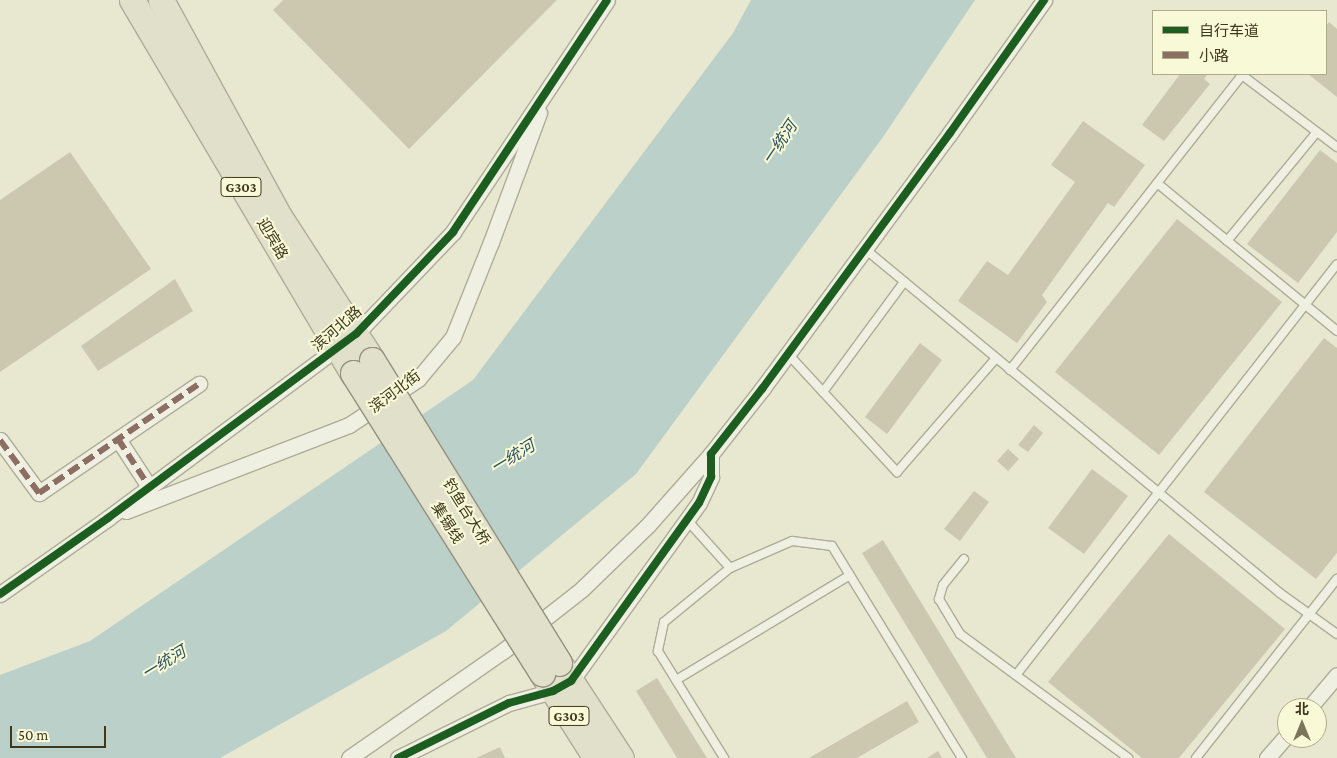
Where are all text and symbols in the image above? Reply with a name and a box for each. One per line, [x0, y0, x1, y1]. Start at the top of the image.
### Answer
legend [1152, 10, 1327, 75]
text: 自行车道 [1199, 23, 1259, 39]
text: 小路 [1199, 48, 1229, 64]
water label: 一统河 [759, 118, 801, 168]
road number: G303 [220, 176, 262, 198]
street label: 迎宾路 [253, 215, 291, 263]
street label: 滨河北路 [308, 303, 366, 355]
street label: 滨河北街 [366, 367, 424, 417]
water label: 一统河 [487, 436, 539, 478]
street label: 钓鱼台大桥 [438, 475, 494, 549]
street label: 集锡线 [427, 499, 467, 547]
water label: 一统河 [138, 642, 190, 684]
north arrow [1277, 698, 1327, 748]
text: 北 [1295, 701, 1309, 717]
road number: G303 [548, 704, 590, 728]
scale bar [12, 716, 109, 748]
text: 50 m [18, 727, 48, 743]

